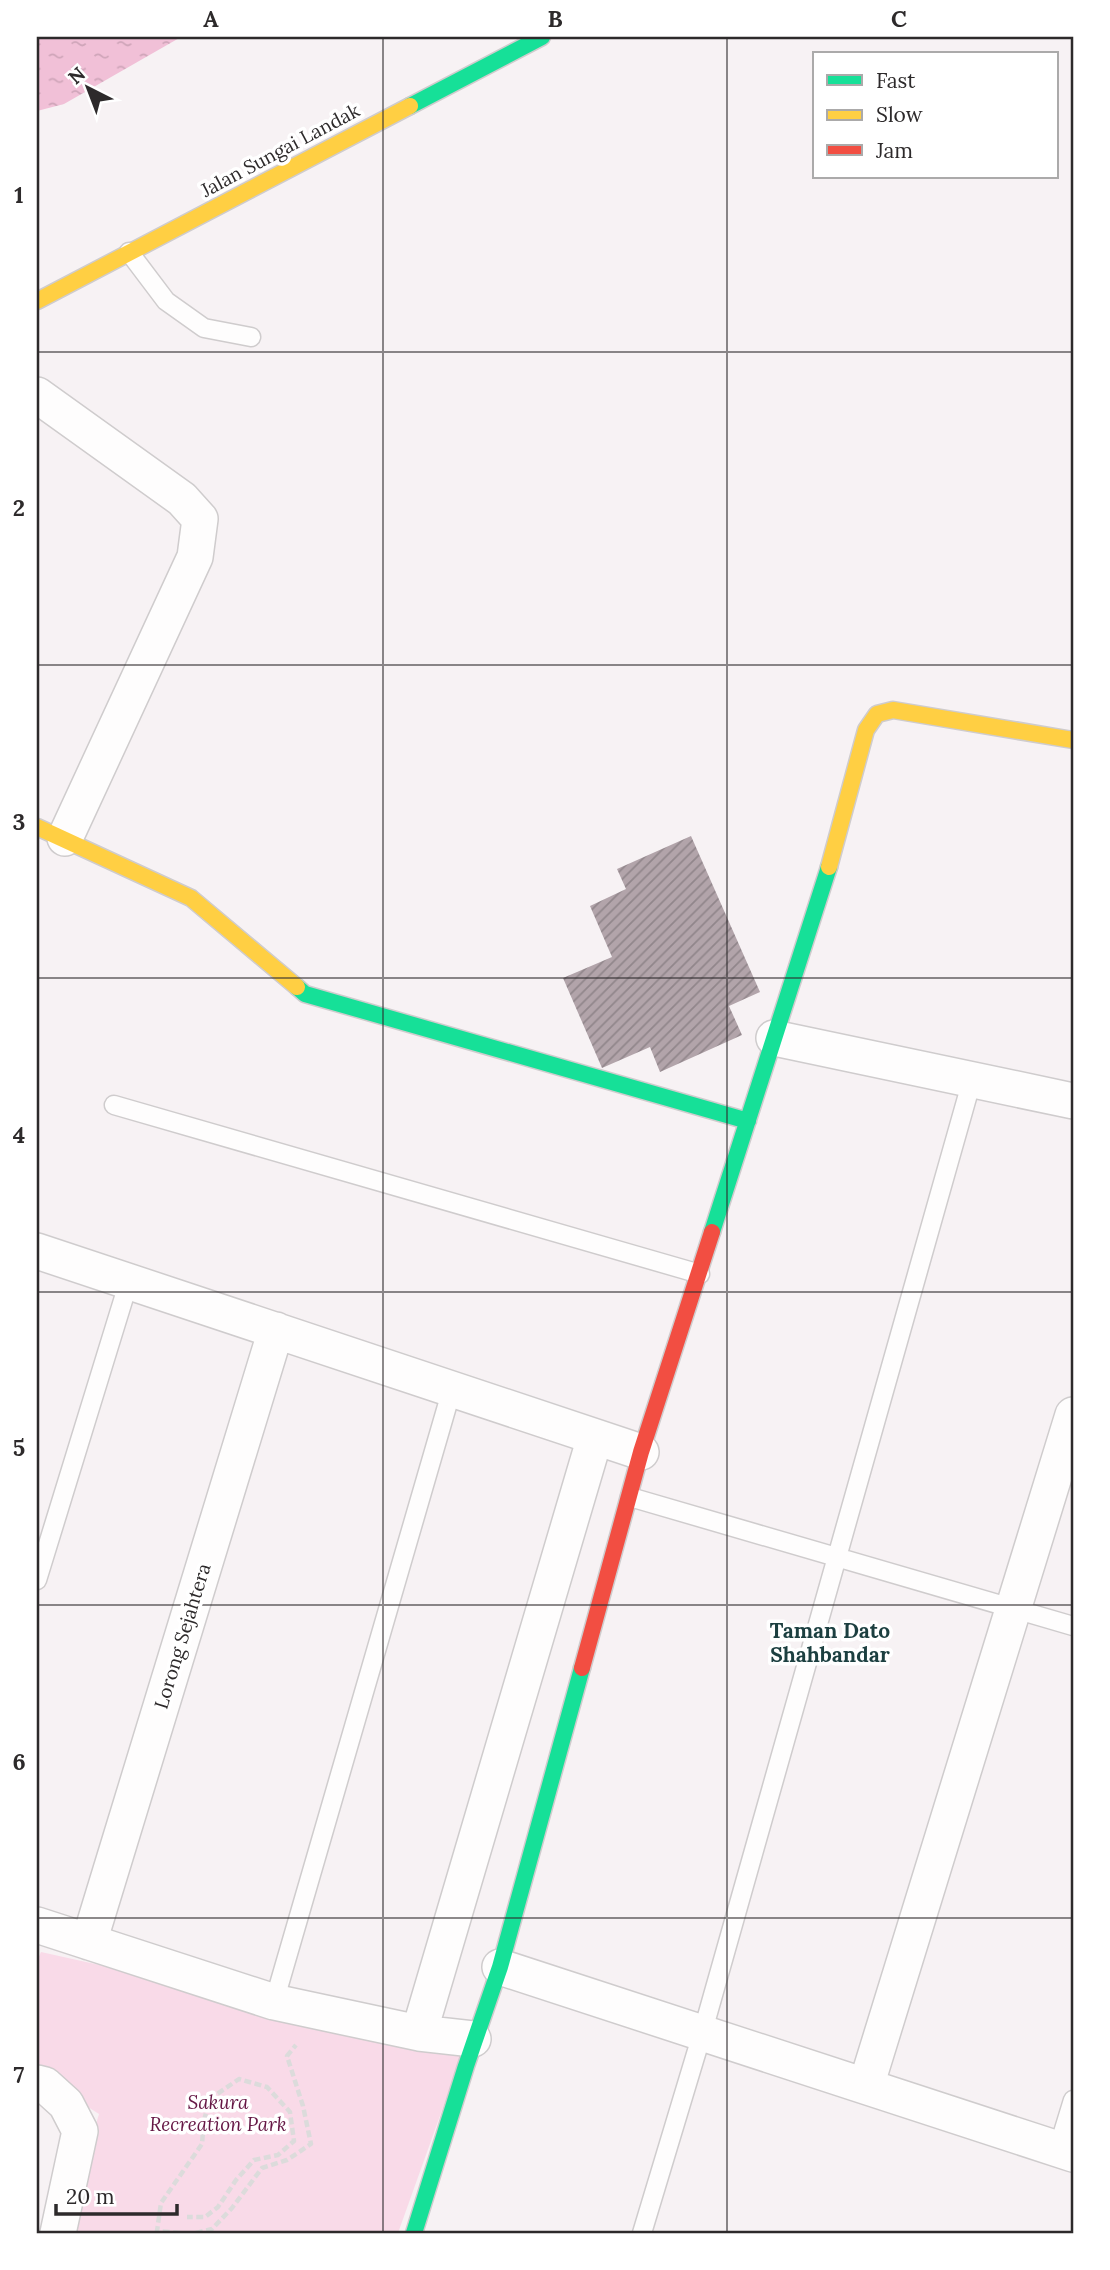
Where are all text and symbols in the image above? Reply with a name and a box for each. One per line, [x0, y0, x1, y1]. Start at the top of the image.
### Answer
text: A [203, 4, 219, 33]
text: B [547, 4, 563, 33]
text: C [891, 4, 907, 33]
north arrow [52, 52, 122, 122]
legend [813, 52, 1058, 178]
text: N [63, 61, 90, 89]
text: Fast [876, 67, 916, 94]
street label: Jalan Sungai Landak [196, 98, 364, 202]
text: Slow [876, 101, 923, 128]
text: Jam [875, 137, 913, 164]
text: 1 [14, 180, 24, 209]
text: 2 [13, 493, 25, 522]
text: 3 [13, 807, 25, 836]
text: 4 [13, 1120, 25, 1149]
text: 5 [13, 1433, 25, 1462]
street label: Lorong Sejahtera [148, 1560, 216, 1712]
district label: Taman Dato Shahbandar [770, 1617, 890, 1668]
text: 6 [12, 1747, 26, 1776]
text: 7 [14, 2060, 25, 2089]
park label: Sakura Recreation Park [149, 2090, 287, 2136]
scale bar [56, 2172, 177, 2216]
text: 20 m [66, 2183, 115, 2210]

